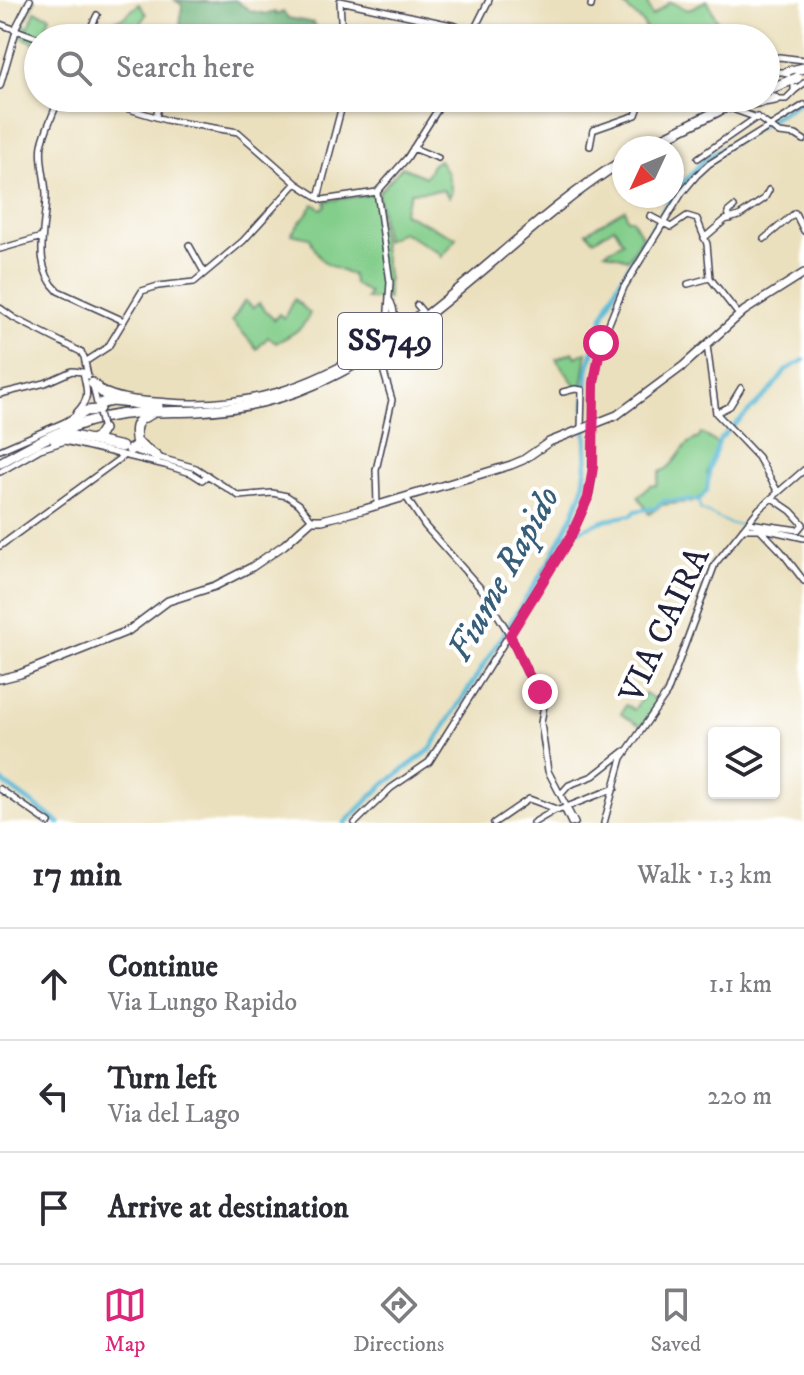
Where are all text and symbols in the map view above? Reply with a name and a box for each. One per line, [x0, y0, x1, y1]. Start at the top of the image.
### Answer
search box [24, 24, 780, 112]
icon: search [52, 46, 96, 90]
text: Search here [116, 50, 255, 87]
north arrow [612, 136, 684, 208]
road number: SS749 [338, 313, 442, 369]
route start [583, 325, 619, 361]
water label: Fiume Rapido [437, 479, 571, 669]
street label: VIA CAIRA [610, 540, 719, 710]
route end [522, 674, 558, 710]
map controls [708, 727, 780, 799]
button: layers [708, 727, 780, 799]
text: 17 min [32, 854, 122, 896]
text: Walk · 1.3 km [637, 859, 772, 892]
text: Continue [108, 949, 218, 986]
icon: ahead [32, 962, 76, 1006]
text: 1.1 km [709, 968, 772, 1001]
text: Via Lungo Rapido [108, 986, 297, 1019]
text: Turn left [108, 1061, 217, 1098]
icon: left [32, 1074, 76, 1118]
text: 220 m [707, 1080, 772, 1113]
text: Via del Lago [108, 1098, 240, 1131]
icon: arrive [32, 1186, 76, 1230]
text: Arrive at destination [108, 1190, 349, 1227]
tab: Map [103, 1283, 147, 1358]
tab: Directions [353, 1283, 444, 1358]
tab: Saved [650, 1283, 701, 1358]

